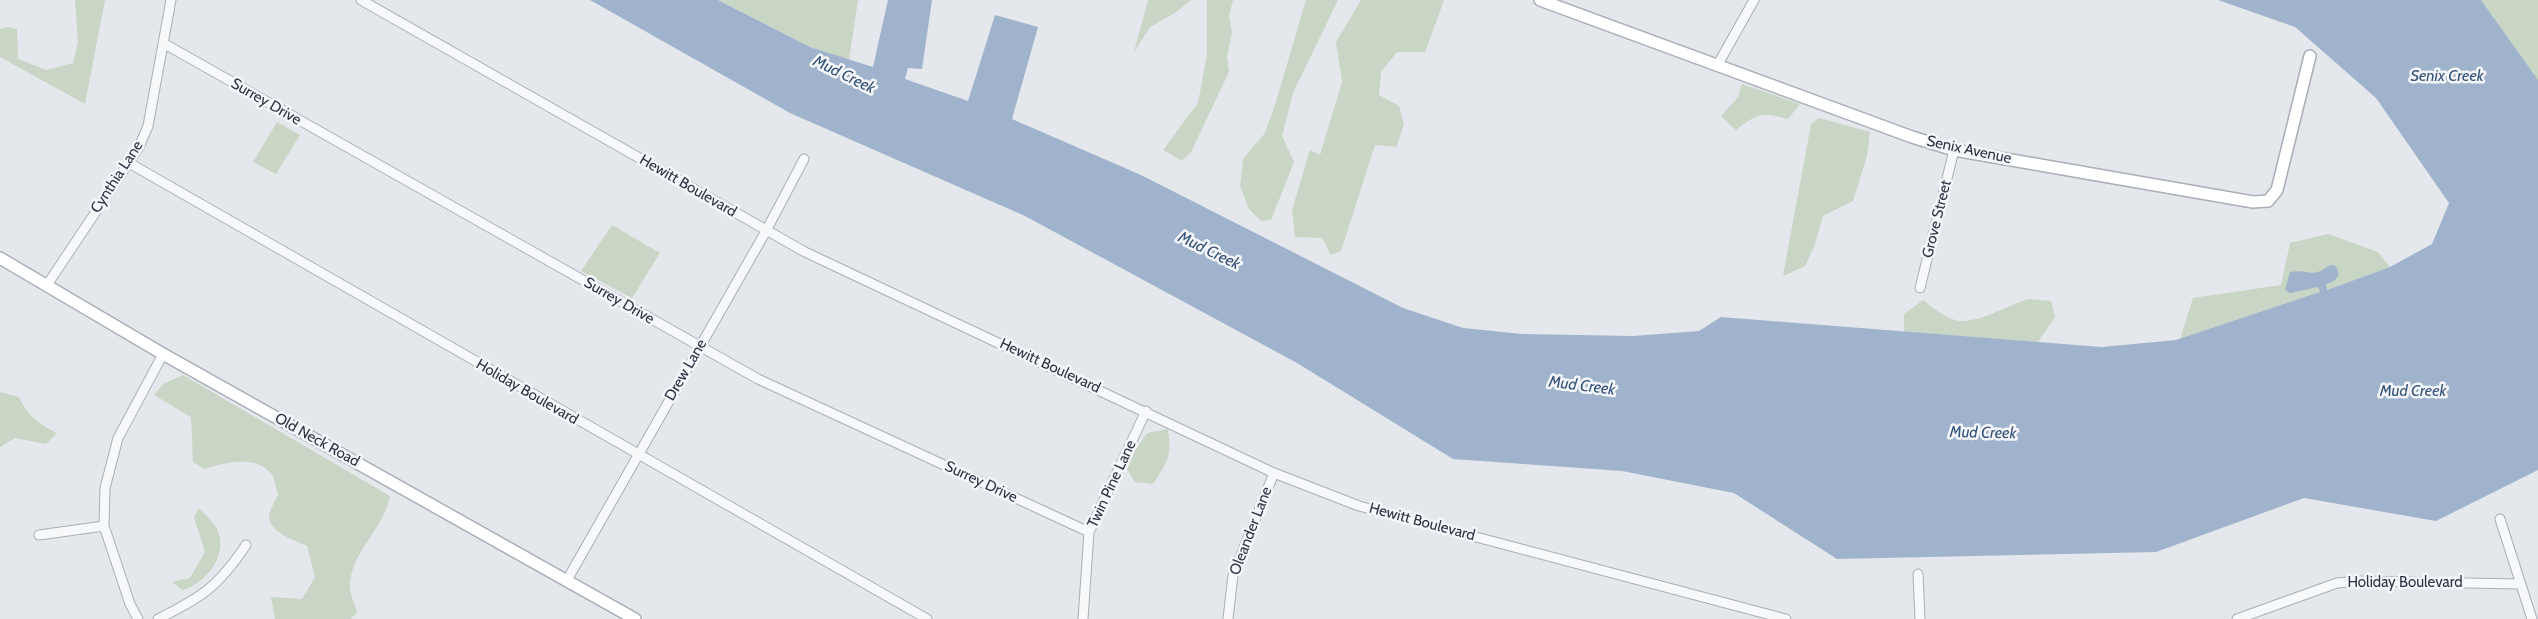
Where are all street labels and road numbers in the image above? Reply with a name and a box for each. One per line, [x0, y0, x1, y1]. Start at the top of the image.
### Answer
street label: Surrey Drive [228, 75, 304, 129]
street label: Senix Avenue [1925, 132, 2013, 168]
street label: Cynthia Lane [87, 137, 147, 217]
street label: Hewitt Boulevard [636, 151, 740, 221]
street label: Grove Street [1919, 178, 1955, 260]
street label: Surrey Drive [581, 274, 657, 328]
street label: Hewitt Boulevard [997, 335, 1103, 397]
street label: Drew Lane [661, 336, 711, 404]
street label: Holiday Boulevard [473, 355, 581, 429]
street label: Old Neck Road [271, 409, 363, 471]
street label: Twin Pine Lane [1084, 437, 1140, 531]
street label: Surrey Drive [942, 457, 1020, 507]
street label: Oleander Lane [1226, 484, 1276, 578]
street label: Hewitt Boulevard [1367, 499, 1477, 545]
street label: Holiday Boulevard [2347, 574, 2463, 592]

